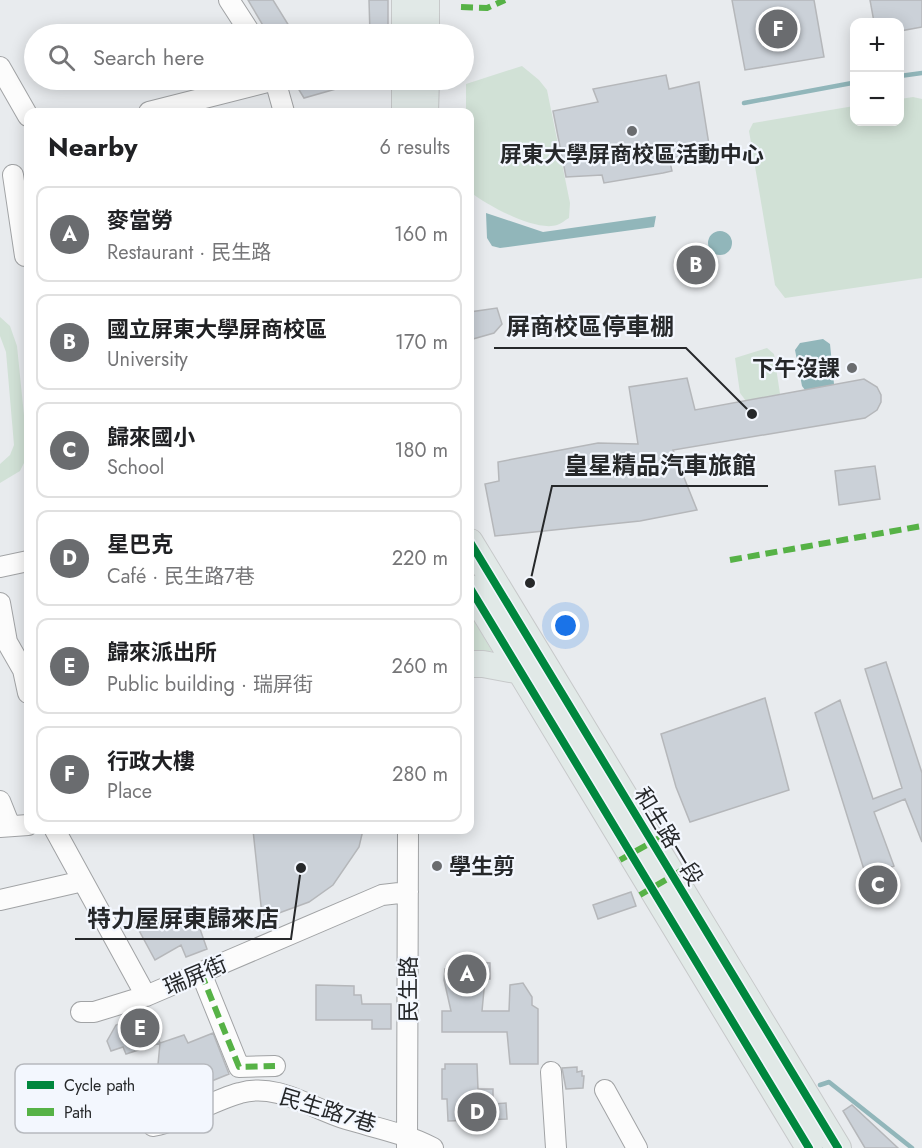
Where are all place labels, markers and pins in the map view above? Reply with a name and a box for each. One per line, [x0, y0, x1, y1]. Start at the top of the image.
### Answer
pin: F [758, 6, 798, 51]
marker: 屏東大學屏商校區活動中心 [625, 124, 639, 138]
place label: 屏東大學屏商校區活動中心 [500, 138, 764, 170]
pin: B [676, 242, 716, 288]
callout: 屏商校區停車棚 [494, 306, 686, 348]
place label: 下午沒課 [752, 352, 840, 384]
marker: 下午沒課 [845, 361, 859, 375]
callout: 皇星精品汽車旅館 [552, 444, 768, 486]
place label: 學生剪 [449, 850, 515, 882]
marker: 學生剪 [430, 859, 444, 873]
pin: C [858, 862, 898, 908]
callout: 特力屋屏東歸來店 [75, 897, 291, 939]
pin: A [448, 952, 486, 996]
pin: E [120, 1006, 160, 1050]
pin: D [458, 1090, 496, 1134]

